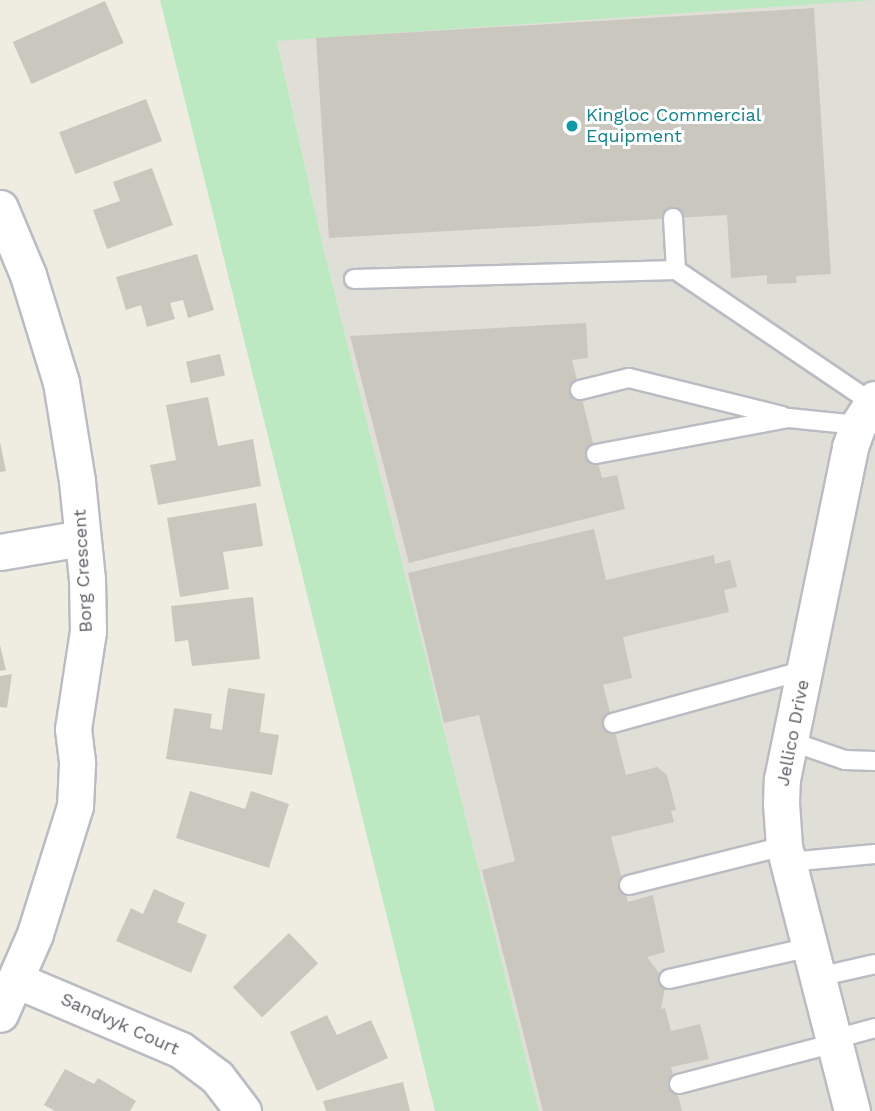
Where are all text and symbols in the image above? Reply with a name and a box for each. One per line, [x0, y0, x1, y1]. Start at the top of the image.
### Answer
place label: Kingloc Commercial Equipment [586, 105, 761, 148]
marker: Kingloc Commercial Equipment [564, 118, 580, 134]
street label: Borg Crescent [69, 509, 97, 633]
street label: Jellico Drive [772, 678, 814, 788]
street label: Sandvyk Court [57, 988, 183, 1060]

